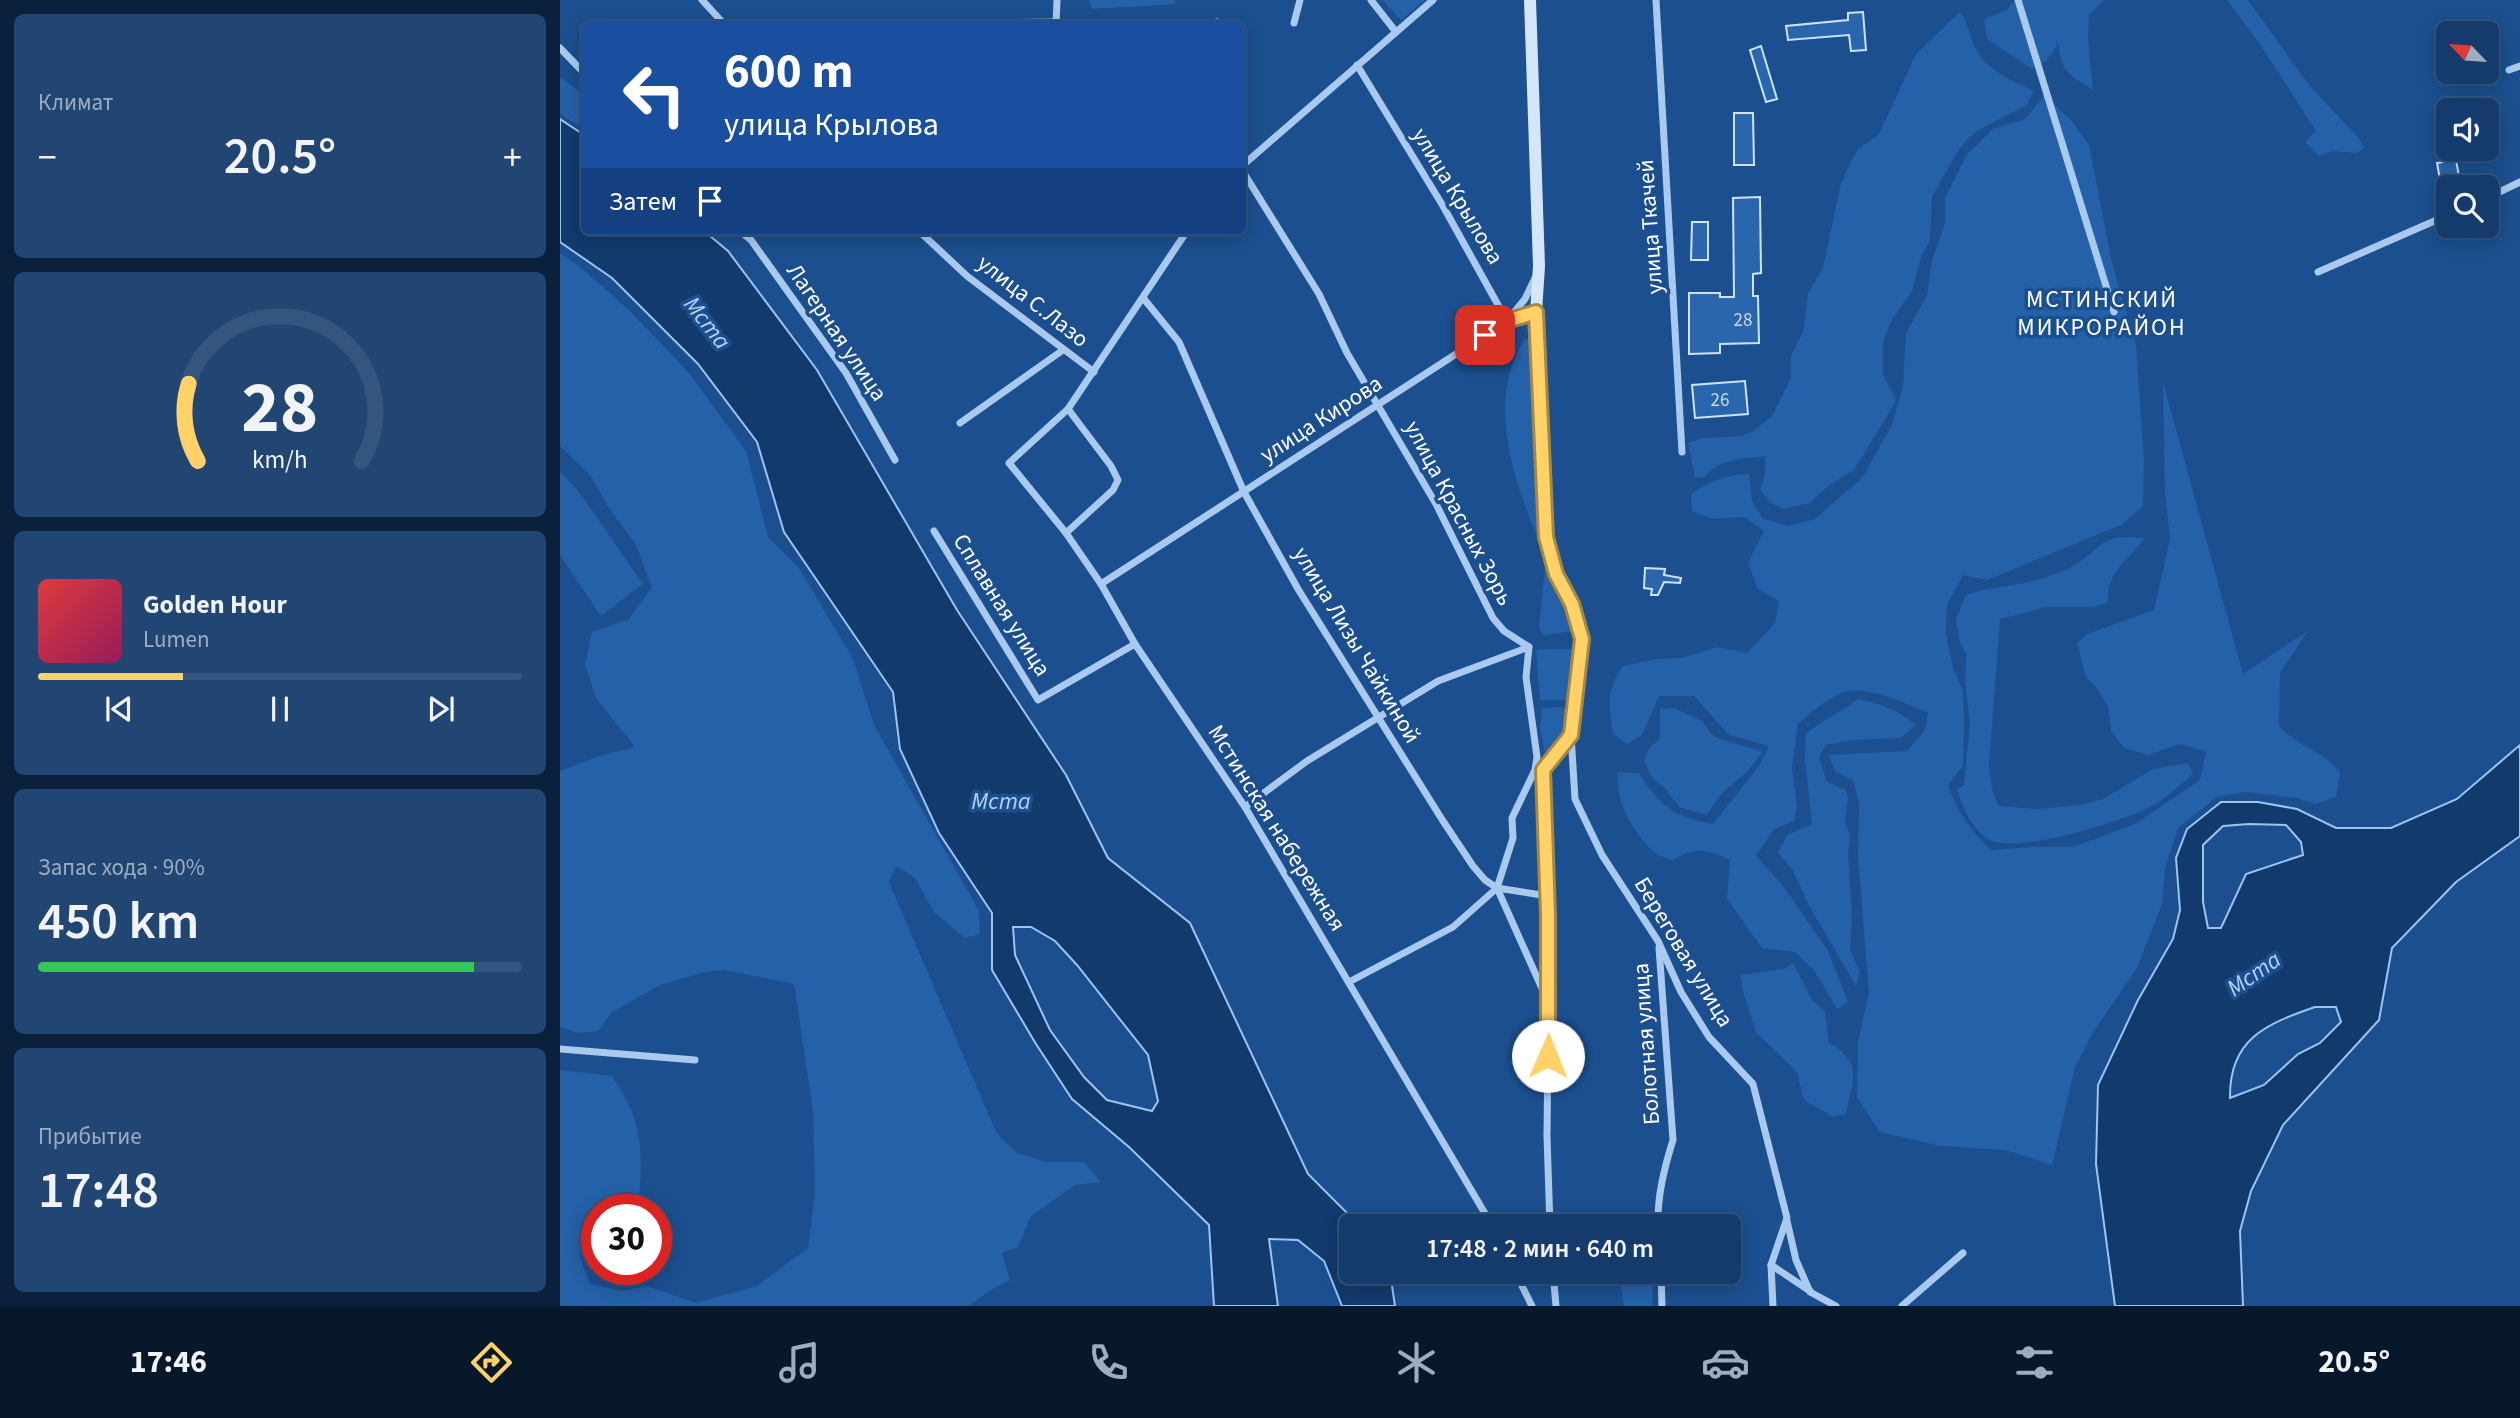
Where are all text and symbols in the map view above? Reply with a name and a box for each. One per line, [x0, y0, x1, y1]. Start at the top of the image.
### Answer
north arrow [2436, 21, 2499, 84]
map controls [2436, 21, 2499, 238]
text: 600 m [724, 37, 853, 107]
icon: left [609, 49, 700, 140]
text: Климат [38, 86, 113, 119]
button: sound [2436, 98, 2499, 161]
text: улица Крылова [724, 102, 939, 148]
text: 20.5° [224, 120, 336, 194]
street label: улица Крылова [1404, 121, 1512, 271]
text: − [38, 131, 57, 185]
text: + [503, 131, 522, 185]
street label: улица Ткачей [1629, 158, 1671, 296]
button: search [2436, 175, 2499, 238]
icon: arrive [691, 182, 729, 220]
text: Затем [609, 183, 677, 220]
street label: улица С.Лазо [970, 247, 1096, 355]
street label: Лагерная улица [779, 256, 895, 408]
district label: МСТИНСКИЙ МИКРОРАЙОН [2017, 282, 2187, 345]
water label: Мста [675, 289, 739, 357]
pin [1455, 305, 1515, 365]
house number: 28 [1734, 307, 1752, 334]
icon: arrive [1466, 316, 1504, 354]
text: 28 [242, 356, 318, 460]
street label: улица Кирова [1253, 367, 1389, 471]
house number: 26 [1711, 387, 1729, 414]
street label: улица Красных Зорь [1396, 415, 1522, 611]
text: km/h [252, 441, 308, 477]
street label: Сплавная улица [945, 527, 1059, 683]
street label: улица Лизы Чайкиной [1285, 540, 1429, 750]
text: Golden Hour [143, 586, 287, 623]
text: Lumen [143, 623, 210, 656]
icon: previous [100, 690, 138, 728]
icon: pause [261, 690, 299, 728]
icon: next [422, 690, 460, 728]
street label: Мстинская набережная [1200, 718, 1354, 938]
water label: Мста [971, 784, 1031, 819]
text: Запас хода · 90% [38, 851, 205, 884]
street label: Береговая улица [1626, 871, 1742, 1033]
text: 450 km [38, 885, 199, 959]
water label: Мста [2220, 943, 2288, 1005]
street label: Болотная улица [1624, 962, 1668, 1126]
position arrow [1511, 1019, 1585, 1093]
text: Прибытие [38, 1120, 142, 1153]
text: 17:48 [38, 1154, 159, 1228]
speed limit sign: 30 [581, 1194, 672, 1285]
text: 17:48 · 2 мин · 640 m [1426, 1230, 1654, 1267]
icon: directions [467, 1338, 516, 1387]
icon: music [775, 1338, 824, 1387]
icon: phone [1084, 1338, 1133, 1387]
icon: climate [1392, 1338, 1441, 1387]
icon: car [1701, 1338, 1750, 1387]
icon: filters [2010, 1338, 2059, 1387]
text: 17:46 [130, 1339, 207, 1385]
text: 20.5° [2318, 1339, 2390, 1385]

